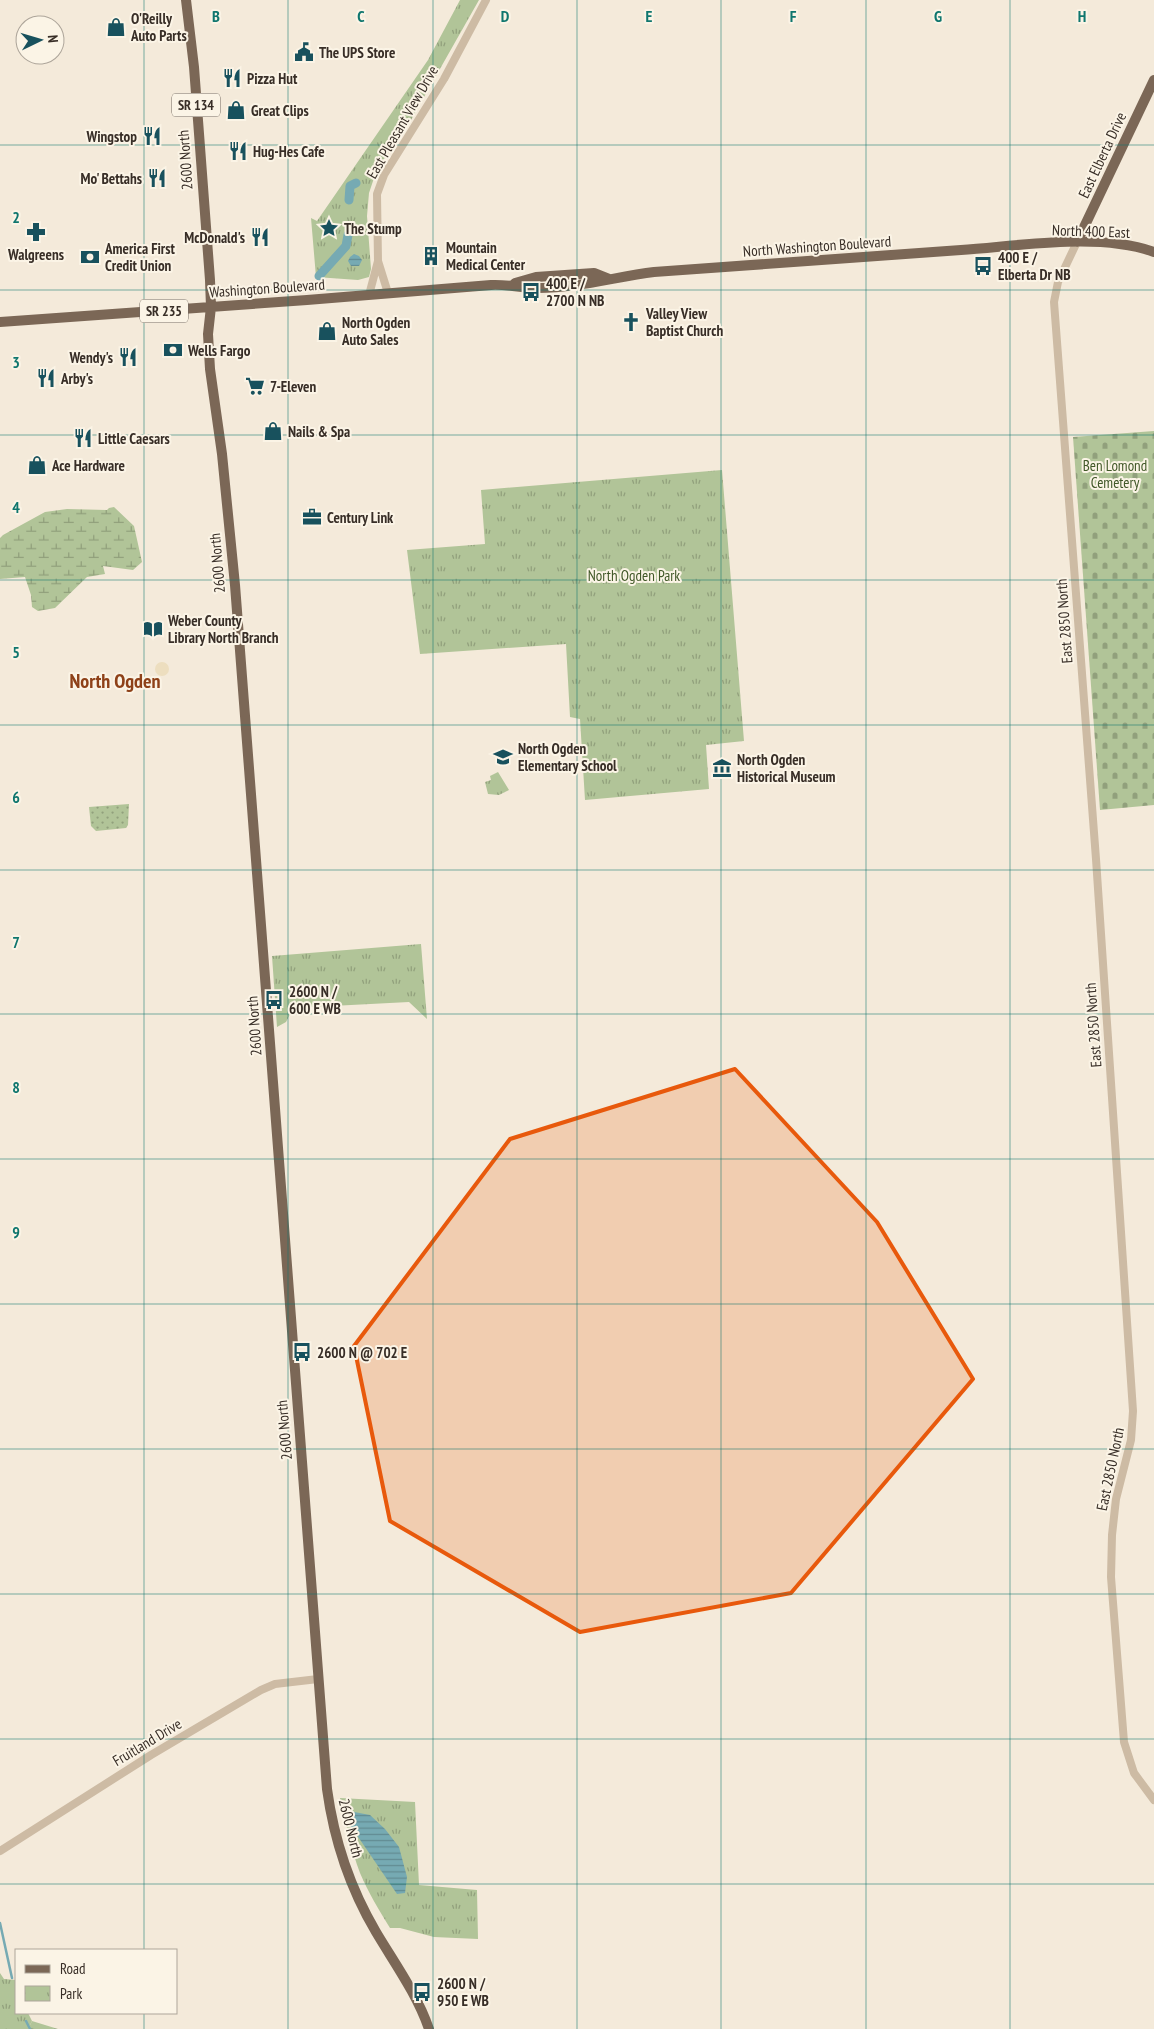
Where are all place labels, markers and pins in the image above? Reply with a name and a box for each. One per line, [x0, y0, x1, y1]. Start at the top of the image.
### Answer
place label: O'Reilly Auto Parts [130, 9, 187, 45]
shop icon: O'Reilly Auto Parts [105, 16, 127, 38]
public building icon: The UPS Store [293, 41, 315, 63]
place label: The UPS Store [319, 43, 395, 62]
restaurant icon: Pizza Hut [221, 67, 243, 89]
place label: Pizza Hut [247, 69, 298, 88]
shop icon: Great Clips [225, 99, 247, 121]
place label: Great Clips [251, 101, 309, 120]
restaurant icon: Wingstop [141, 125, 163, 147]
place label: Wingstop [85, 127, 137, 146]
restaurant icon: Hug-Hes Cafe [227, 140, 249, 162]
place label: Hug-Hes Cafe [253, 142, 325, 161]
restaurant icon: Mo' Bettahs [146, 167, 168, 189]
place label: Mo' Bettahs [81, 169, 142, 188]
place icon: The Stump [318, 217, 340, 239]
place label: The Stump [344, 219, 402, 238]
pharmacy icon: Walgreens [25, 221, 47, 243]
restaurant icon: McDonald's [249, 226, 271, 248]
place label: McDonald's [184, 228, 245, 247]
place label: Mountain Medical Center [446, 238, 526, 274]
place label: America First Credit Union [104, 239, 175, 275]
place label: Walgreens [7, 245, 64, 264]
building icon: Mountain Medical Center [420, 245, 442, 267]
bank icon: America First Credit Union [79, 246, 101, 268]
place label: 400 E / Elberta Dr NB [998, 248, 1071, 284]
bus stop icon: 400 E / Elberta Dr NB [972, 255, 994, 277]
place label: 400 E / 2700 N NB [546, 274, 604, 310]
bus stop icon: 400 E / 2700 N NB [520, 281, 542, 303]
place label: Valley View Baptist Church [645, 304, 723, 340]
church icon: Valley View Baptist Church [620, 311, 642, 333]
place label: North Ogden Auto Sales [341, 313, 411, 349]
shop icon: North Ogden Auto Sales [316, 320, 338, 342]
bank icon: Wells Fargo [162, 339, 184, 361]
place label: Wells Fargo [187, 341, 251, 360]
restaurant icon: Wendy's [117, 346, 139, 368]
place label: Wendy's [69, 348, 113, 367]
restaurant icon: Arby's [35, 367, 57, 389]
place label: Arby's [60, 369, 93, 388]
supermarket icon: 7-Eleven [244, 375, 266, 397]
place label: 7-Eleven [270, 377, 317, 396]
shop icon: Nails & Spa [262, 420, 284, 442]
place label: Nails & Spa [288, 422, 350, 441]
restaurant icon: Little Caesars [72, 427, 94, 449]
place label: Little Caesars [98, 429, 170, 448]
shop icon: Ace Hardware [26, 454, 48, 476]
place label: Ace Hardware [51, 456, 125, 475]
office icon: Century Link [301, 506, 323, 528]
place label: Century Link [327, 508, 394, 527]
place label: Weber County Library North Branch [167, 611, 279, 647]
library icon: Weber County Library North Branch [142, 618, 164, 640]
place label: North Ogden Elementary School [518, 739, 617, 775]
school or university icon: North Ogden Elementary School [492, 746, 514, 768]
place label: North Ogden Historical Museum [737, 750, 836, 786]
museum icon: North Ogden Historical Museum [711, 757, 733, 779]
place label: 2600 N / 600 E WB [289, 982, 341, 1018]
bus stop icon: 2600 N / 600 E WB [263, 989, 285, 1011]
bus stop icon: 2600 N @ 702 E [291, 1341, 313, 1363]
place label: 2600 N @ 702 E [317, 1343, 407, 1362]
place label: 2600 N / 950 E WB [437, 1974, 489, 2010]
bus stop icon: 2600 N / 950 E WB [411, 1981, 433, 2003]

